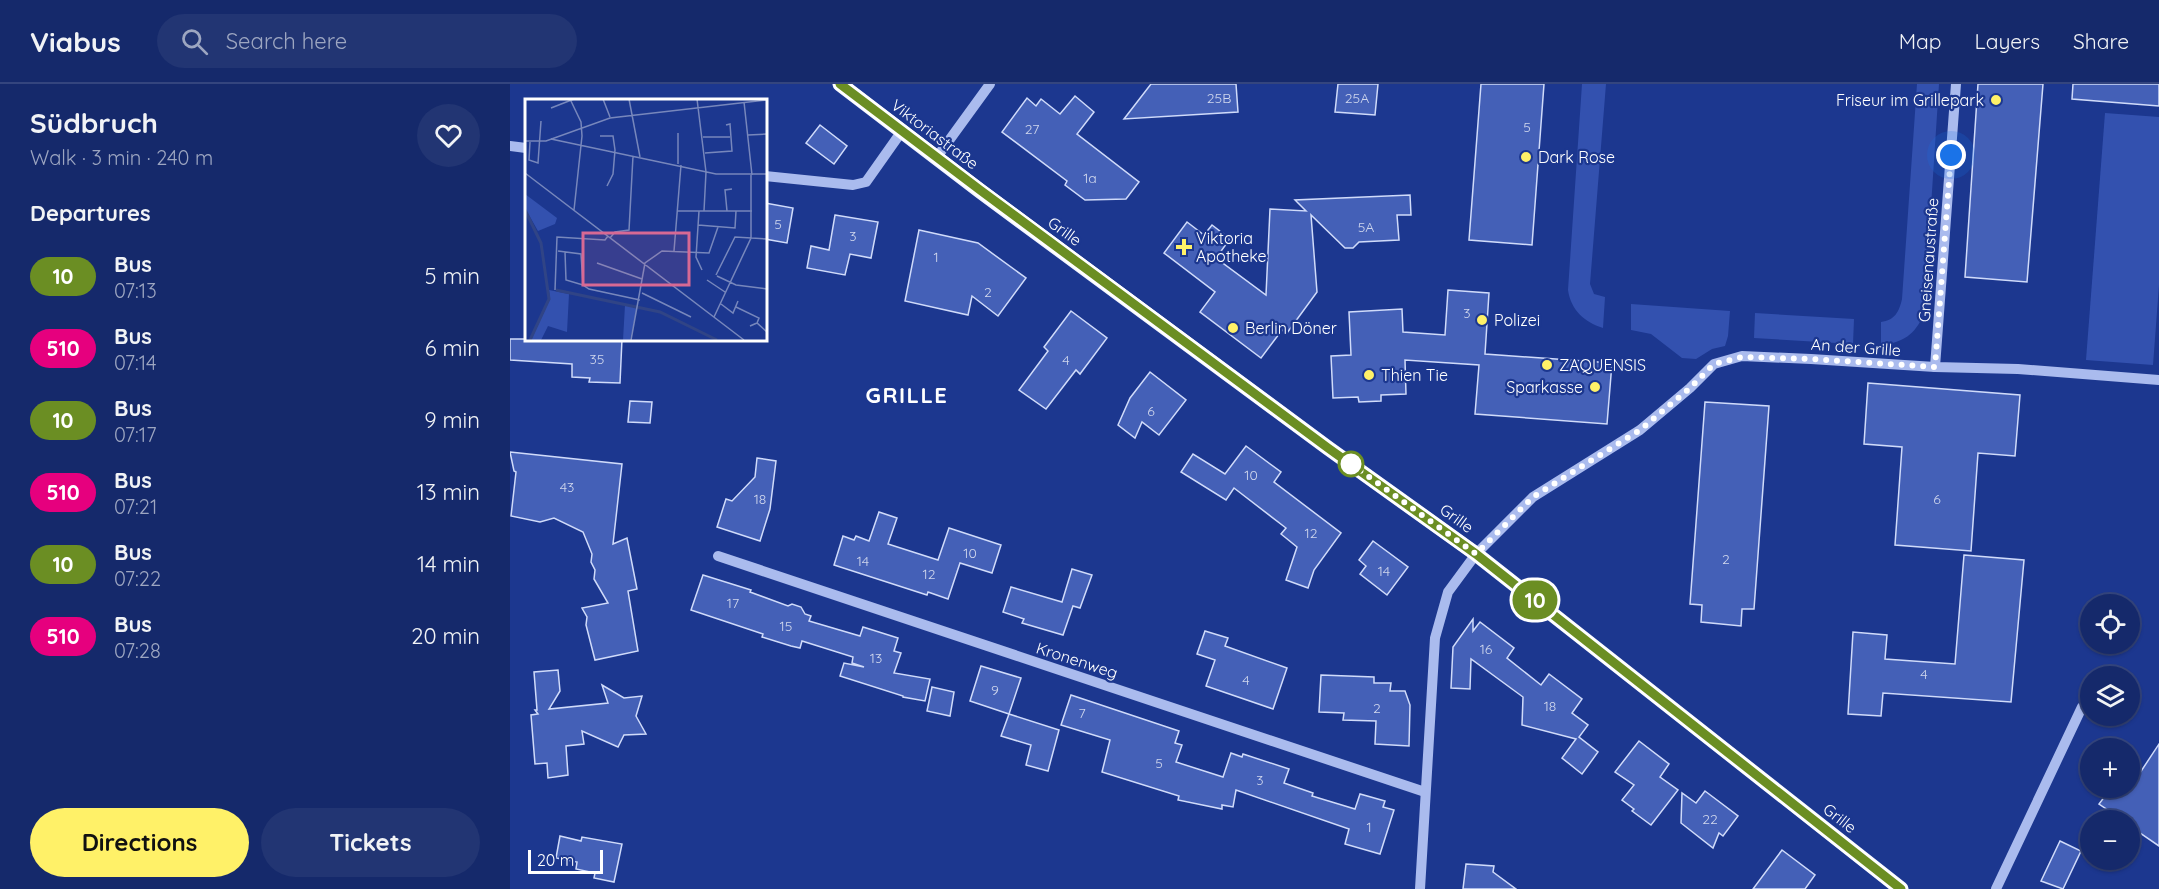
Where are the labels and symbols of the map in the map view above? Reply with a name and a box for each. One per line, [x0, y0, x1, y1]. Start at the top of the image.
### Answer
house number: 25B [1207, 89, 1231, 107]
house number: 25A [1345, 89, 1369, 107]
place label: Friseur im Grillepark [1836, 90, 1984, 110]
marker: Friseur im Grillepark [1989, 93, 2003, 107]
street label: Viktoriastraße [887, 95, 983, 173]
inset map [525, 99, 766, 340]
house number: 5 [1523, 118, 1531, 136]
house number: 27 [1025, 120, 1039, 138]
your location [1936, 140, 1966, 170]
place label: Dark Rose [1538, 147, 1615, 167]
marker: Dark Rose [1519, 150, 1533, 164]
house number: 1a [1083, 169, 1097, 187]
street label: Gneisenaustraße [1914, 197, 1942, 323]
street label: Grille [1044, 212, 1086, 250]
house number: 5 [774, 215, 782, 233]
house number: 5A [1358, 218, 1374, 236]
house number: 3 [849, 227, 857, 245]
place label: Viktoria Apotheke [1196, 228, 1267, 266]
marker: Viktoria Apotheke [1177, 240, 1191, 254]
house number: 1 [933, 248, 939, 266]
house number: 2 [984, 283, 992, 301]
house number: 3 [1463, 304, 1471, 322]
place label: Polizei [1494, 310, 1540, 330]
marker: Polizei [1475, 313, 1489, 327]
place label: Berlin Döner [1245, 318, 1337, 338]
marker: Berlin Döner [1226, 321, 1240, 335]
street label: An der Grille [1810, 334, 1902, 360]
house number: 35 [590, 350, 604, 368]
house number: 4 [1062, 351, 1070, 369]
place label: ZAQUENSIS [1559, 355, 1646, 375]
marker: ZAQUENSIS [1540, 358, 1554, 372]
place label: Thien Tie [1381, 365, 1448, 385]
marker: Thien Tie [1362, 368, 1376, 382]
place label: Sparkasse [1506, 377, 1583, 397]
marker: Sparkasse [1588, 380, 1602, 394]
district label: GRILLE [866, 381, 948, 409]
house number: 6 [1147, 402, 1155, 420]
unlabelled marker [1338, 451, 1364, 477]
house number: 10 [1244, 466, 1258, 484]
house number: 43 [560, 478, 574, 496]
house number: 18 [754, 490, 766, 508]
house number: 6 [1933, 490, 1941, 508]
street label: Grille [1436, 499, 1478, 537]
house number: 12 [1305, 524, 1318, 542]
house number: 10 [963, 544, 977, 562]
house number: 2 [1722, 550, 1730, 568]
house number: 14 [857, 552, 869, 570]
house number: 14 [1378, 562, 1390, 580]
house number: 12 [923, 565, 936, 583]
line badge: 10 [1508, 580, 1562, 620]
house number: 17 [727, 594, 739, 612]
house number: 15 [780, 617, 792, 635]
street label: Kronenweg [1034, 637, 1120, 683]
house number: 16 [1480, 640, 1493, 658]
house number: 13 [870, 649, 882, 667]
house number: 4 [1920, 665, 1928, 683]
house number: 4 [1242, 671, 1250, 689]
house number: 9 [991, 681, 999, 699]
house number: 18 [1544, 697, 1556, 715]
house number: 2 [1373, 699, 1381, 717]
house number: 7 [1078, 704, 1086, 722]
house number: 5 [1155, 754, 1163, 772]
house number: 3 [1256, 771, 1264, 789]
street label: Grille [1819, 799, 1861, 837]
house number: 22 [1702, 810, 1718, 828]
house number: 1 [1366, 818, 1372, 836]
scale bar [528, 847, 603, 874]

